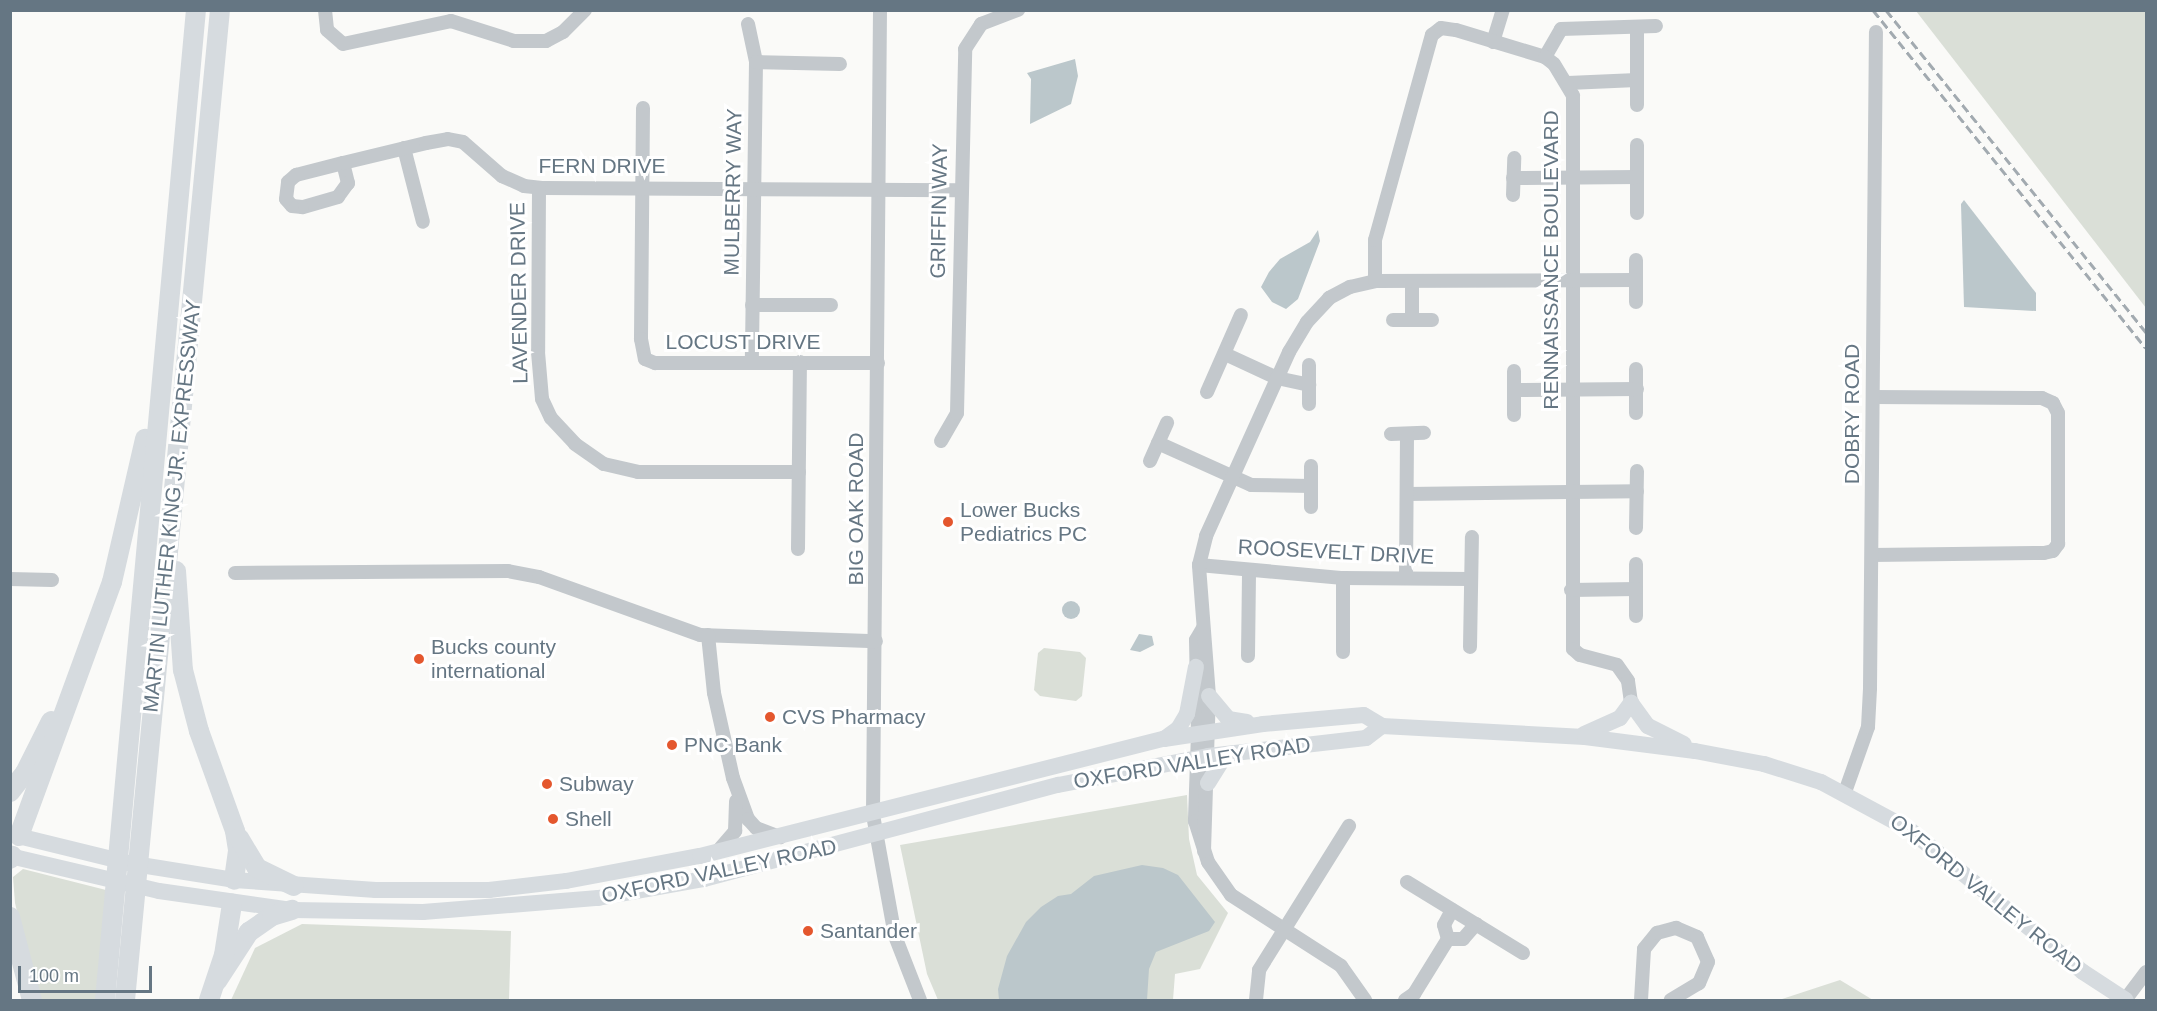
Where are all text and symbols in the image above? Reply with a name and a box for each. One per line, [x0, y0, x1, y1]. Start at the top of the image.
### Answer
street label: MULBERRY WAY [719, 108, 747, 276]
street label: RENNAISSANCE BOULEVARD [1538, 110, 1564, 410]
street label: GRIFFIN WAY [925, 143, 953, 279]
street label: FERN DRIVE [538, 153, 666, 179]
street label: LAVENDER DRIVE [505, 202, 533, 384]
street label: MARTIN LUTHER KING JR. EXPRESSWAY [138, 298, 206, 714]
street label: LOCUST DRIVE [665, 329, 821, 355]
street label: DOBRY ROAD [1839, 344, 1865, 484]
street label: BIG OAK ROAD [843, 433, 869, 585]
place label: Lower Bucks Pediatrics PC [960, 497, 1087, 547]
marker: Lower Bucks Pediatrics PC [941, 515, 955, 529]
street label: ROOSEVELT DRIVE [1237, 534, 1435, 570]
place label: Bucks county international [431, 634, 556, 684]
marker: Bucks county international [412, 652, 426, 666]
place label: CVS Pharmacy [782, 704, 926, 730]
marker: CVS Pharmacy [763, 710, 777, 724]
place label: PNC Bank [684, 732, 782, 758]
street label: OXFORD VALLEY ROAD [1072, 732, 1312, 794]
marker: PNC Bank [665, 738, 679, 752]
place label: Subway [559, 771, 634, 797]
marker: Subway [540, 777, 554, 791]
place label: Shell [565, 806, 612, 832]
street label: OXFORD VALLEY ROAD [1885, 809, 2087, 979]
marker: Shell [546, 812, 560, 826]
street label: OXFORD VALLEY ROAD [599, 834, 839, 908]
place label: Santander [820, 918, 917, 944]
marker: Santander [801, 924, 815, 938]
scale bar [21, 954, 154, 992]
text: 100 m [29, 966, 79, 986]

